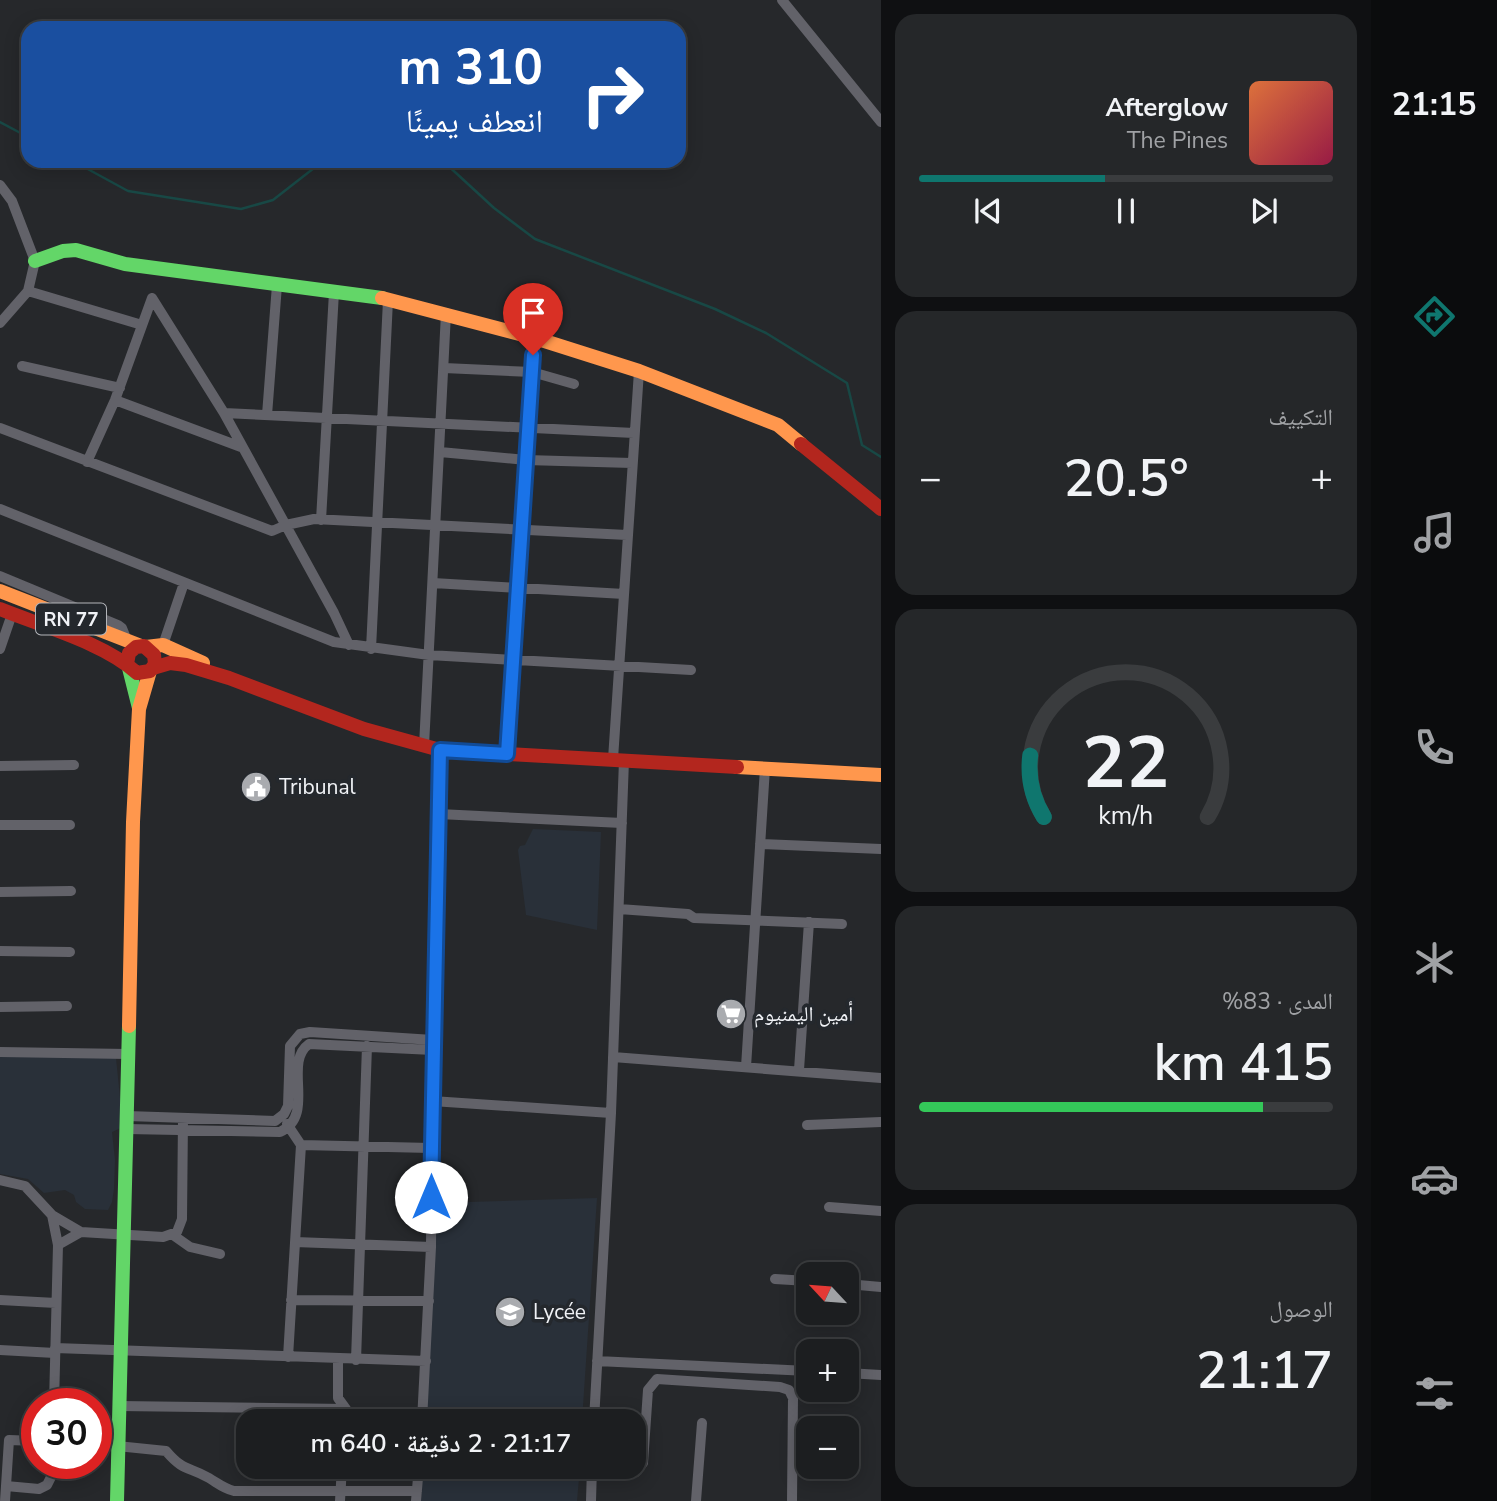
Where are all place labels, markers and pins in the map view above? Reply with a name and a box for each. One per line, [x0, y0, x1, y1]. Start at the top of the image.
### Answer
pin [503, 283, 563, 355]
public building icon: Tribunal [239, 770, 273, 804]
place label: Tribunal [279, 773, 357, 801]
supermarket icon: أمين اليمنيوم [714, 997, 748, 1031]
place label: أمين اليمنيوم [754, 1000, 853, 1028]
school or university icon: Lycée [493, 1295, 527, 1329]
place label: Lycée [533, 1298, 586, 1326]

